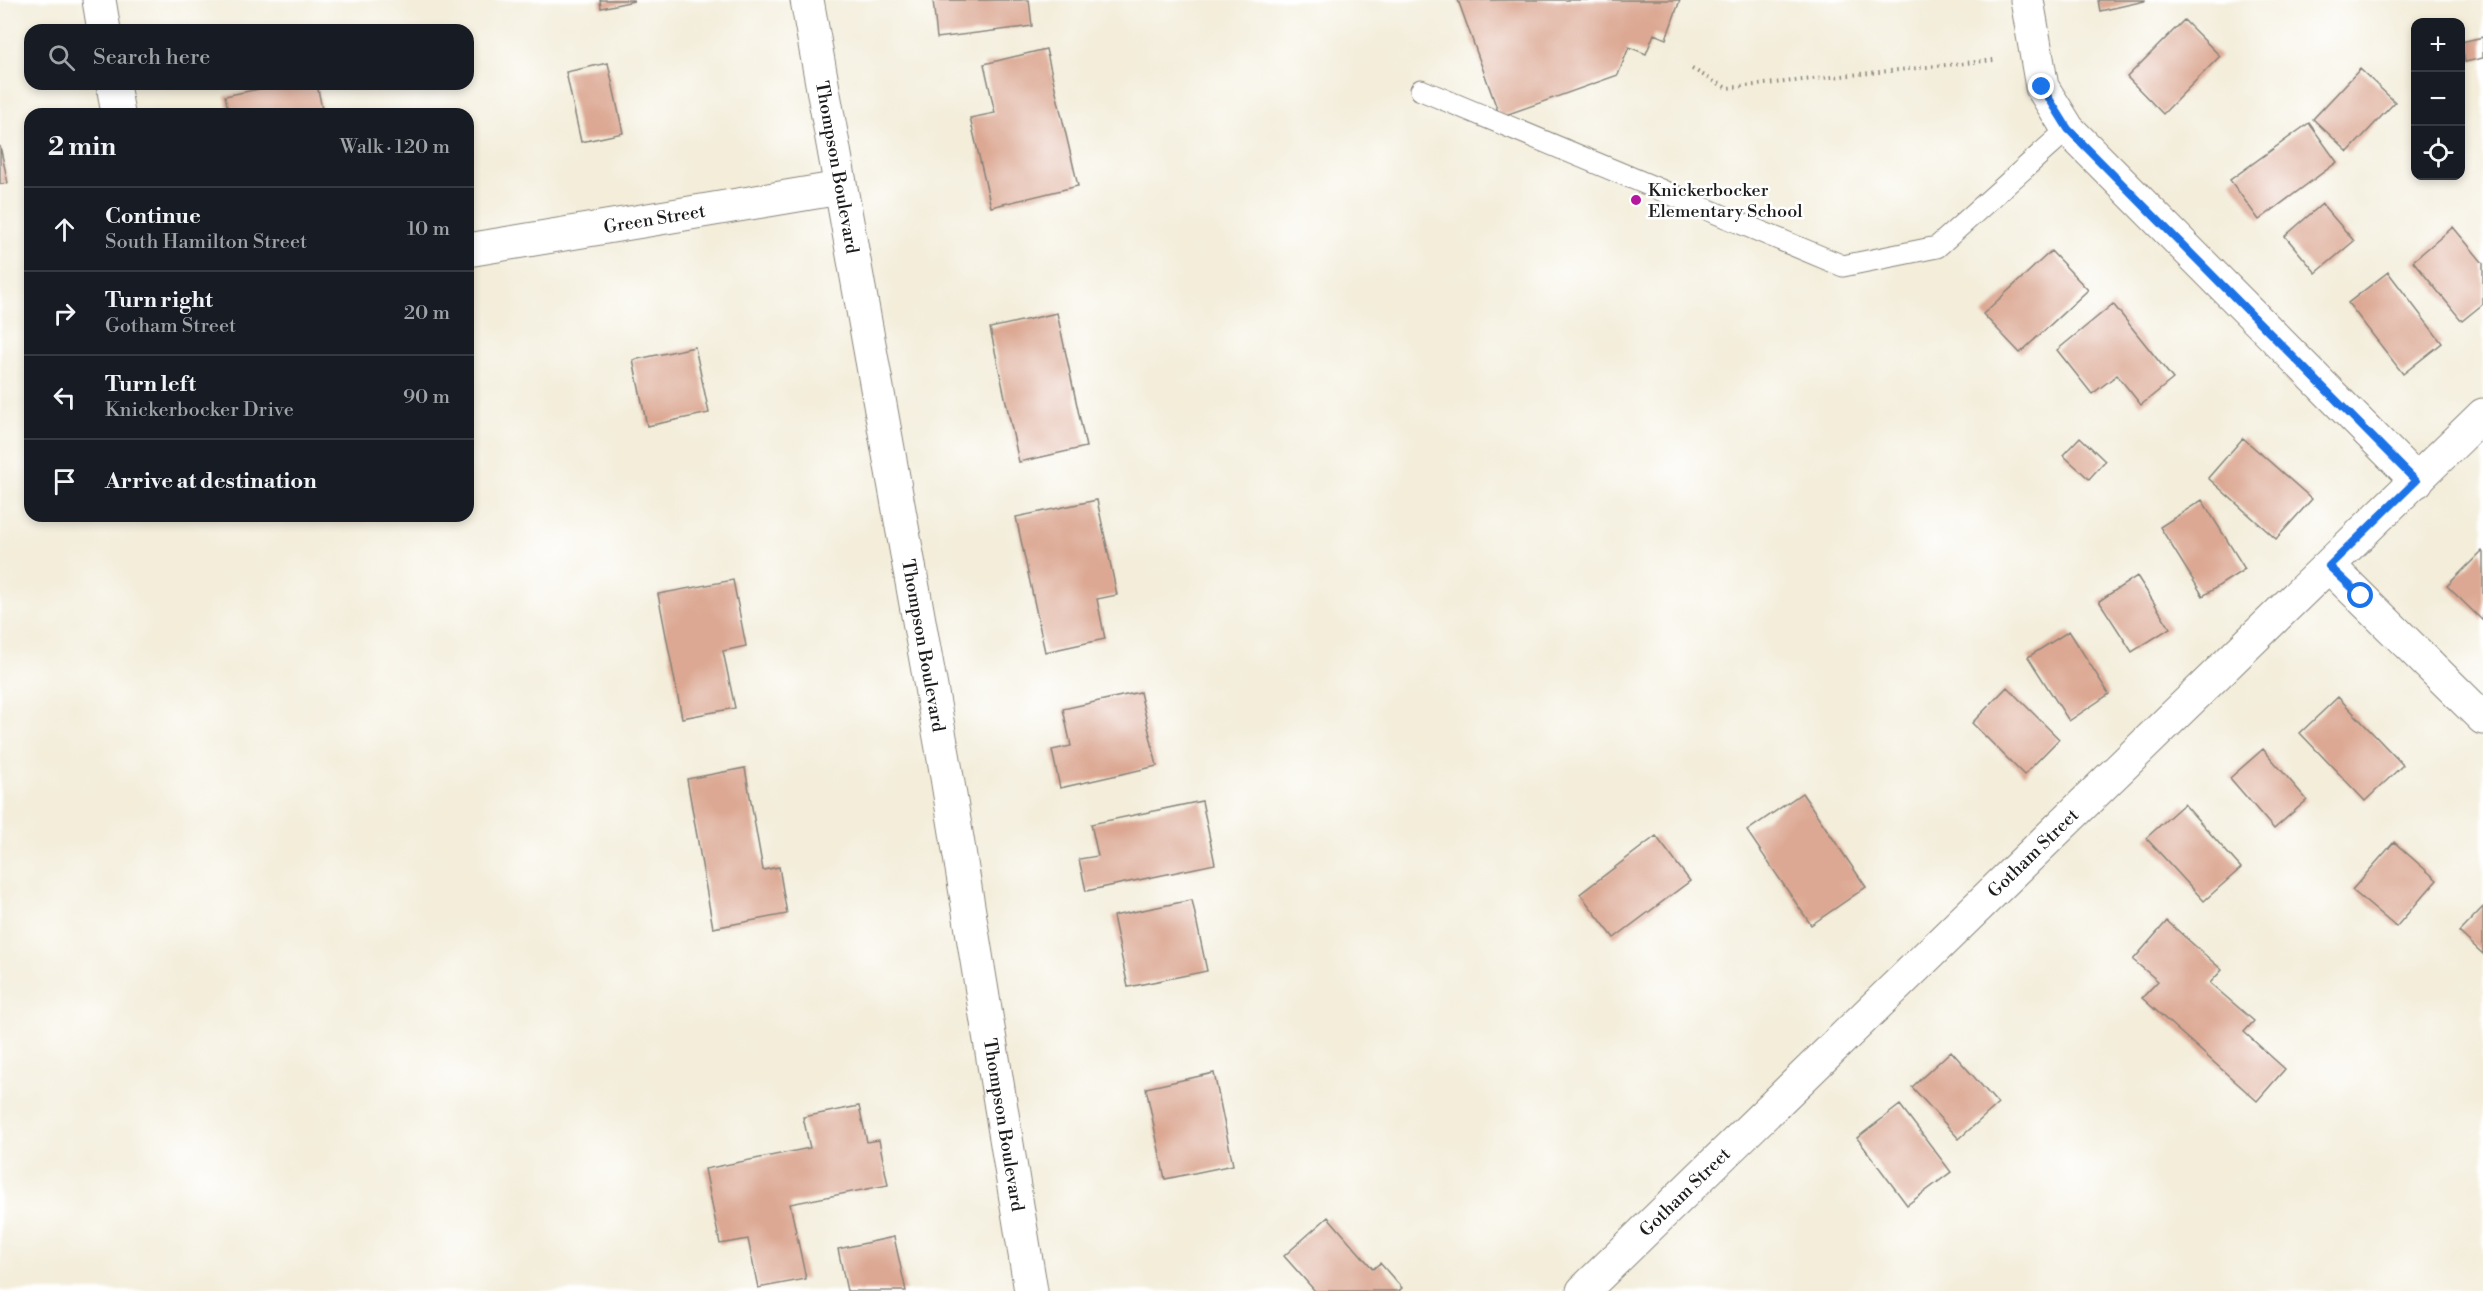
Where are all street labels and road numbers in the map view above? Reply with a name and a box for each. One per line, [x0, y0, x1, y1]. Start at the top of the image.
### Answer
street label: Thompson Boulevard [810, 79, 864, 256]
street label: Green Street [602, 200, 708, 239]
street label: Thompson Boulevard [896, 557, 950, 735]
street label: Gotham Street [1983, 803, 2084, 903]
street label: Thompson Boulevard [978, 1037, 1029, 1214]
street label: Gotham Street [1635, 1142, 1736, 1242]

